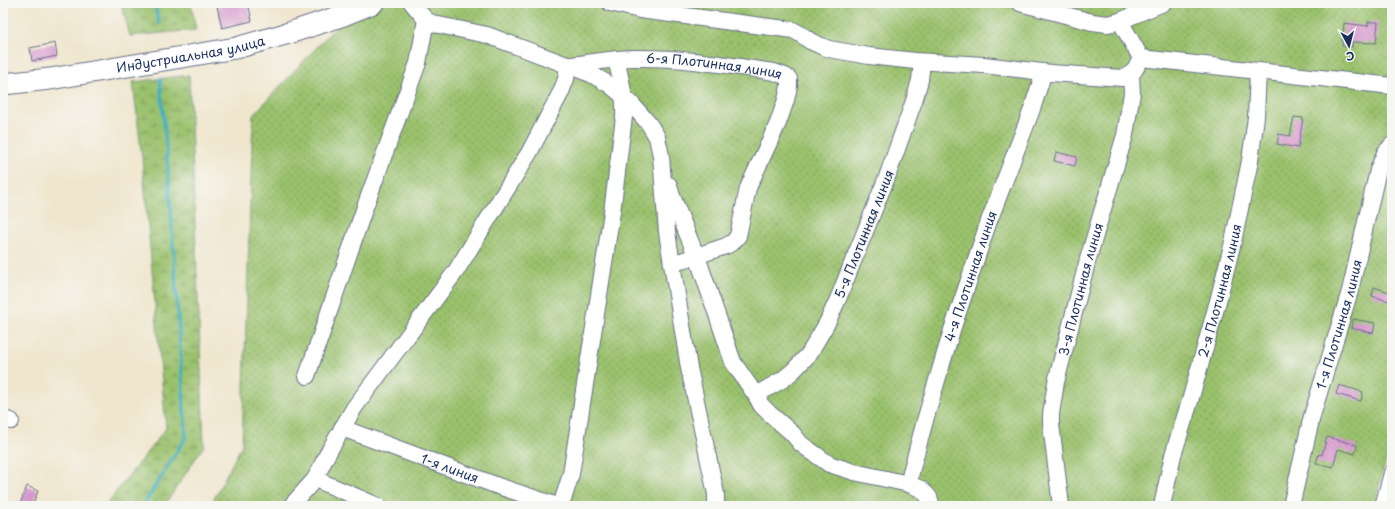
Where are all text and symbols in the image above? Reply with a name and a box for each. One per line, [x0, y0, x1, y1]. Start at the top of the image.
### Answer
north arrow [1329, 26, 1369, 66]
street label: Индустриальная улица [115, 30, 268, 77]
text: С [1345, 47, 1355, 65]
street label: 6-я Плотинная линия [646, 48, 785, 83]
street label: 5-я Плотинная линия [829, 167, 898, 301]
street label: 4-я Плотинная линия [939, 208, 1001, 344]
street label: 3-я Плотинная линия [1053, 220, 1107, 358]
street label: 2-я Плотинная линия [1193, 222, 1246, 360]
street label: 1-я Плотинная линия [1311, 258, 1366, 391]
street label: 1-я линия [418, 448, 482, 487]

